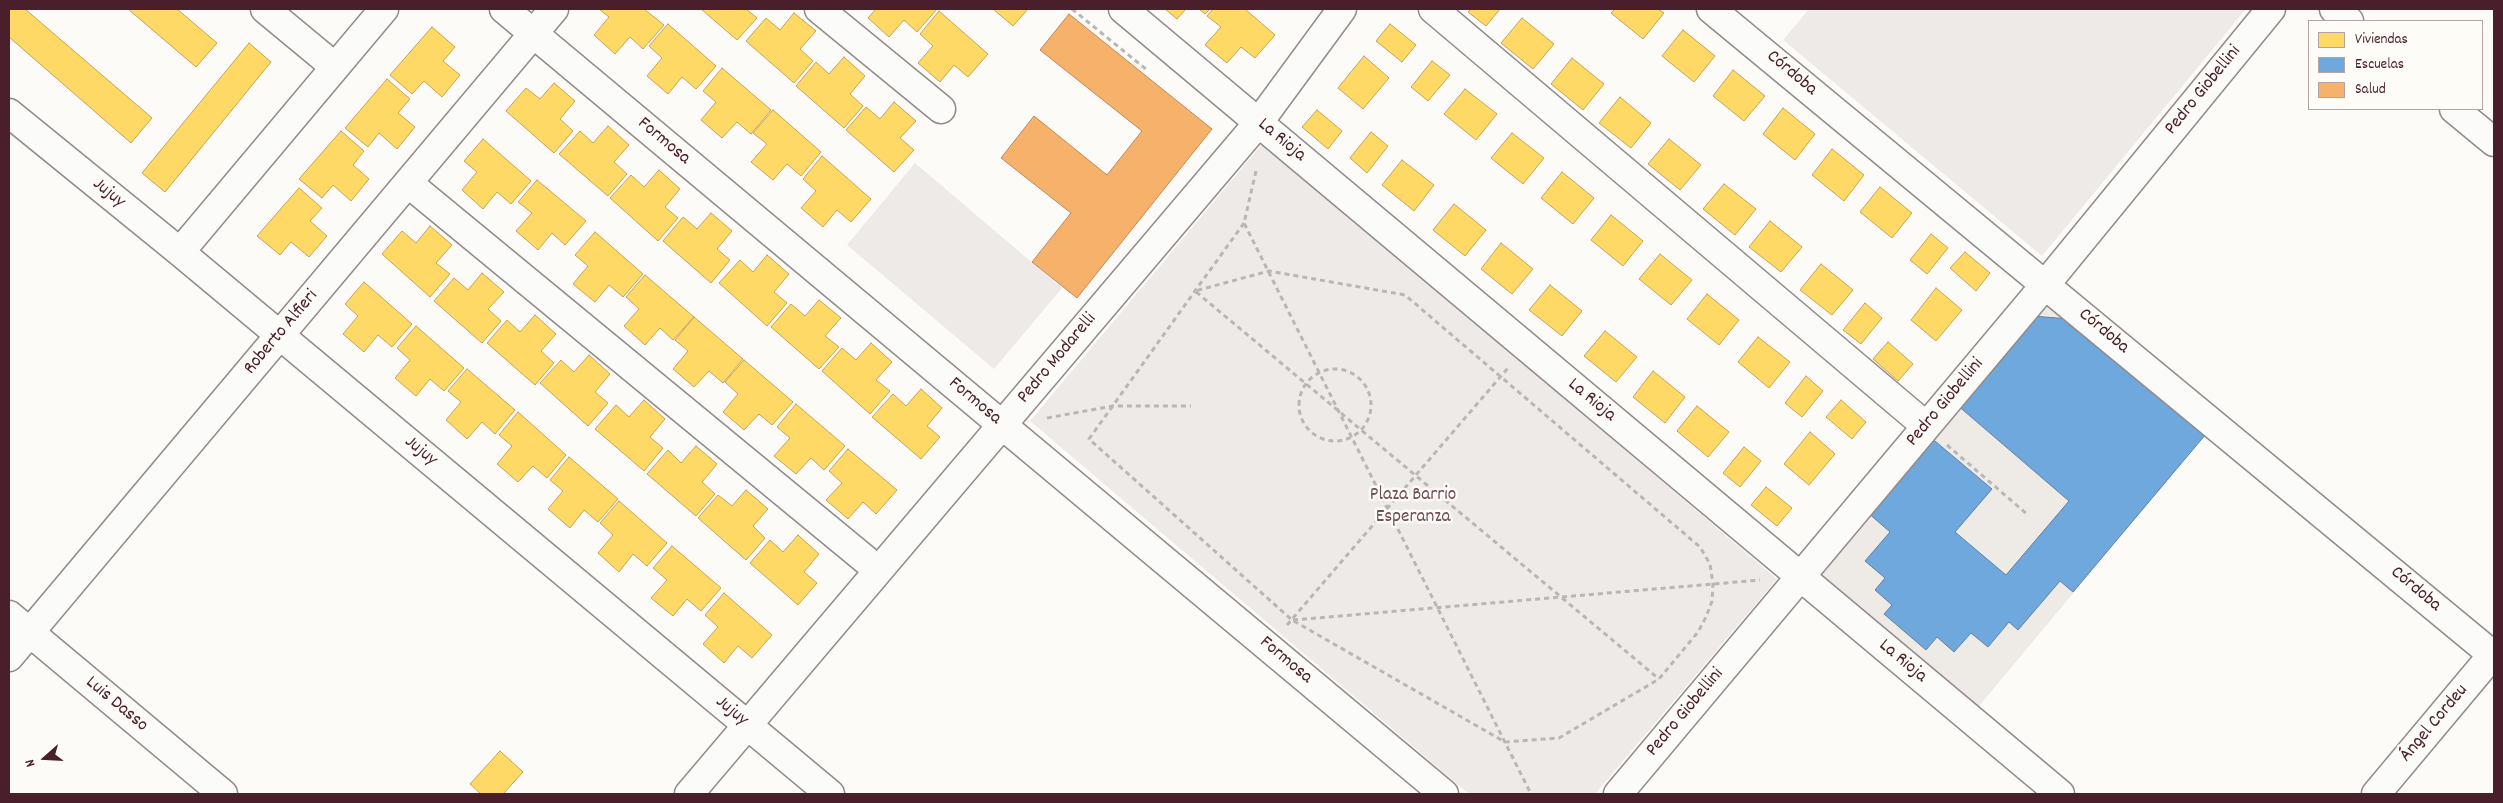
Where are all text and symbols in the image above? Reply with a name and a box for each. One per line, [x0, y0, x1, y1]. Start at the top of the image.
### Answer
legend [2308, 20, 2483, 110]
text: Viviendas [2355, 29, 2408, 51]
street label: Pedro Giobellini [2161, 42, 2247, 140]
street label: Córdoba [1761, 46, 1821, 102]
text: Escuelas [2355, 54, 2404, 76]
text: Salud [2355, 79, 2386, 101]
street label: Formosa [632, 113, 694, 171]
street label: La Rioja [1252, 114, 1310, 168]
street label: Jujuy [87, 174, 129, 214]
street label: Roberto Alfieri [240, 286, 324, 380]
street label: Córdoba [2073, 304, 2133, 360]
street label: Pedro Modarelli [1014, 309, 1102, 409]
street label: Pedro Giobellini [1902, 354, 1990, 452]
street label: Formosa [943, 373, 1005, 431]
street label: La Rioja [1562, 374, 1620, 428]
street label: Jujuy [399, 432, 441, 472]
park label: Plaza Barrio Esperanza [1370, 485, 1456, 529]
street label: Córdoba [2385, 562, 2445, 618]
street label: Formosa [1254, 632, 1316, 690]
street label: La Rioja [1873, 635, 1931, 689]
street label: Pedro Giobellini [1642, 664, 1730, 762]
street label: Luis Dasso [80, 672, 152, 738]
street label: Ángel Cordeu [2396, 680, 2474, 768]
street label: Jujuy [710, 692, 752, 732]
north arrow [20, 733, 70, 783]
text: N [20, 756, 41, 769]

